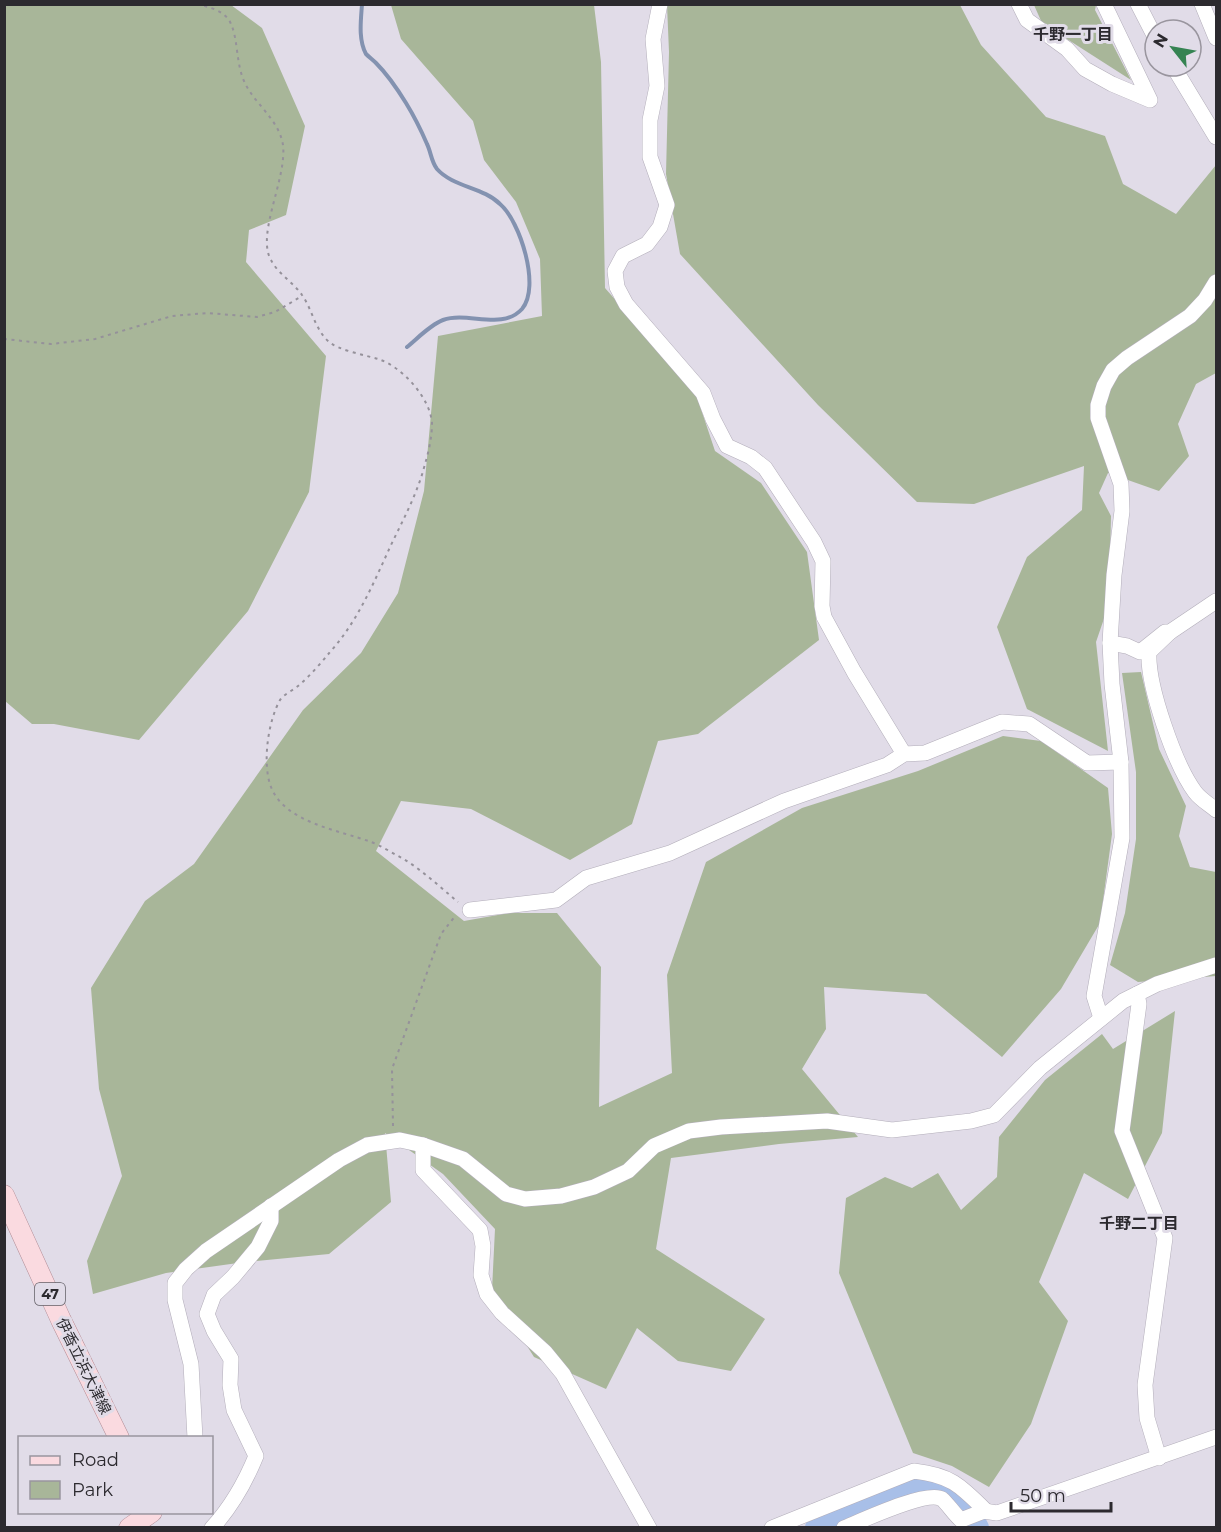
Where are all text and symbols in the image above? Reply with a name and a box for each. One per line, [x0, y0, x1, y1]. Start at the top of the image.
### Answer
north arrow [1143, 18, 1203, 78]
district label: 千野一丁目 [1033, 25, 1113, 44]
text: N [1149, 30, 1172, 51]
district label: 千野二丁目 [1099, 1214, 1179, 1233]
road number: 47 [35, 1283, 65, 1305]
street label: 伊香立浜大津線 [52, 1315, 116, 1417]
legend [18, 1436, 213, 1514]
text: Road [72, 1449, 119, 1471]
scale bar [1011, 1475, 1112, 1513]
text: Park [72, 1479, 113, 1501]
text: 50 m [1020, 1485, 1066, 1507]

